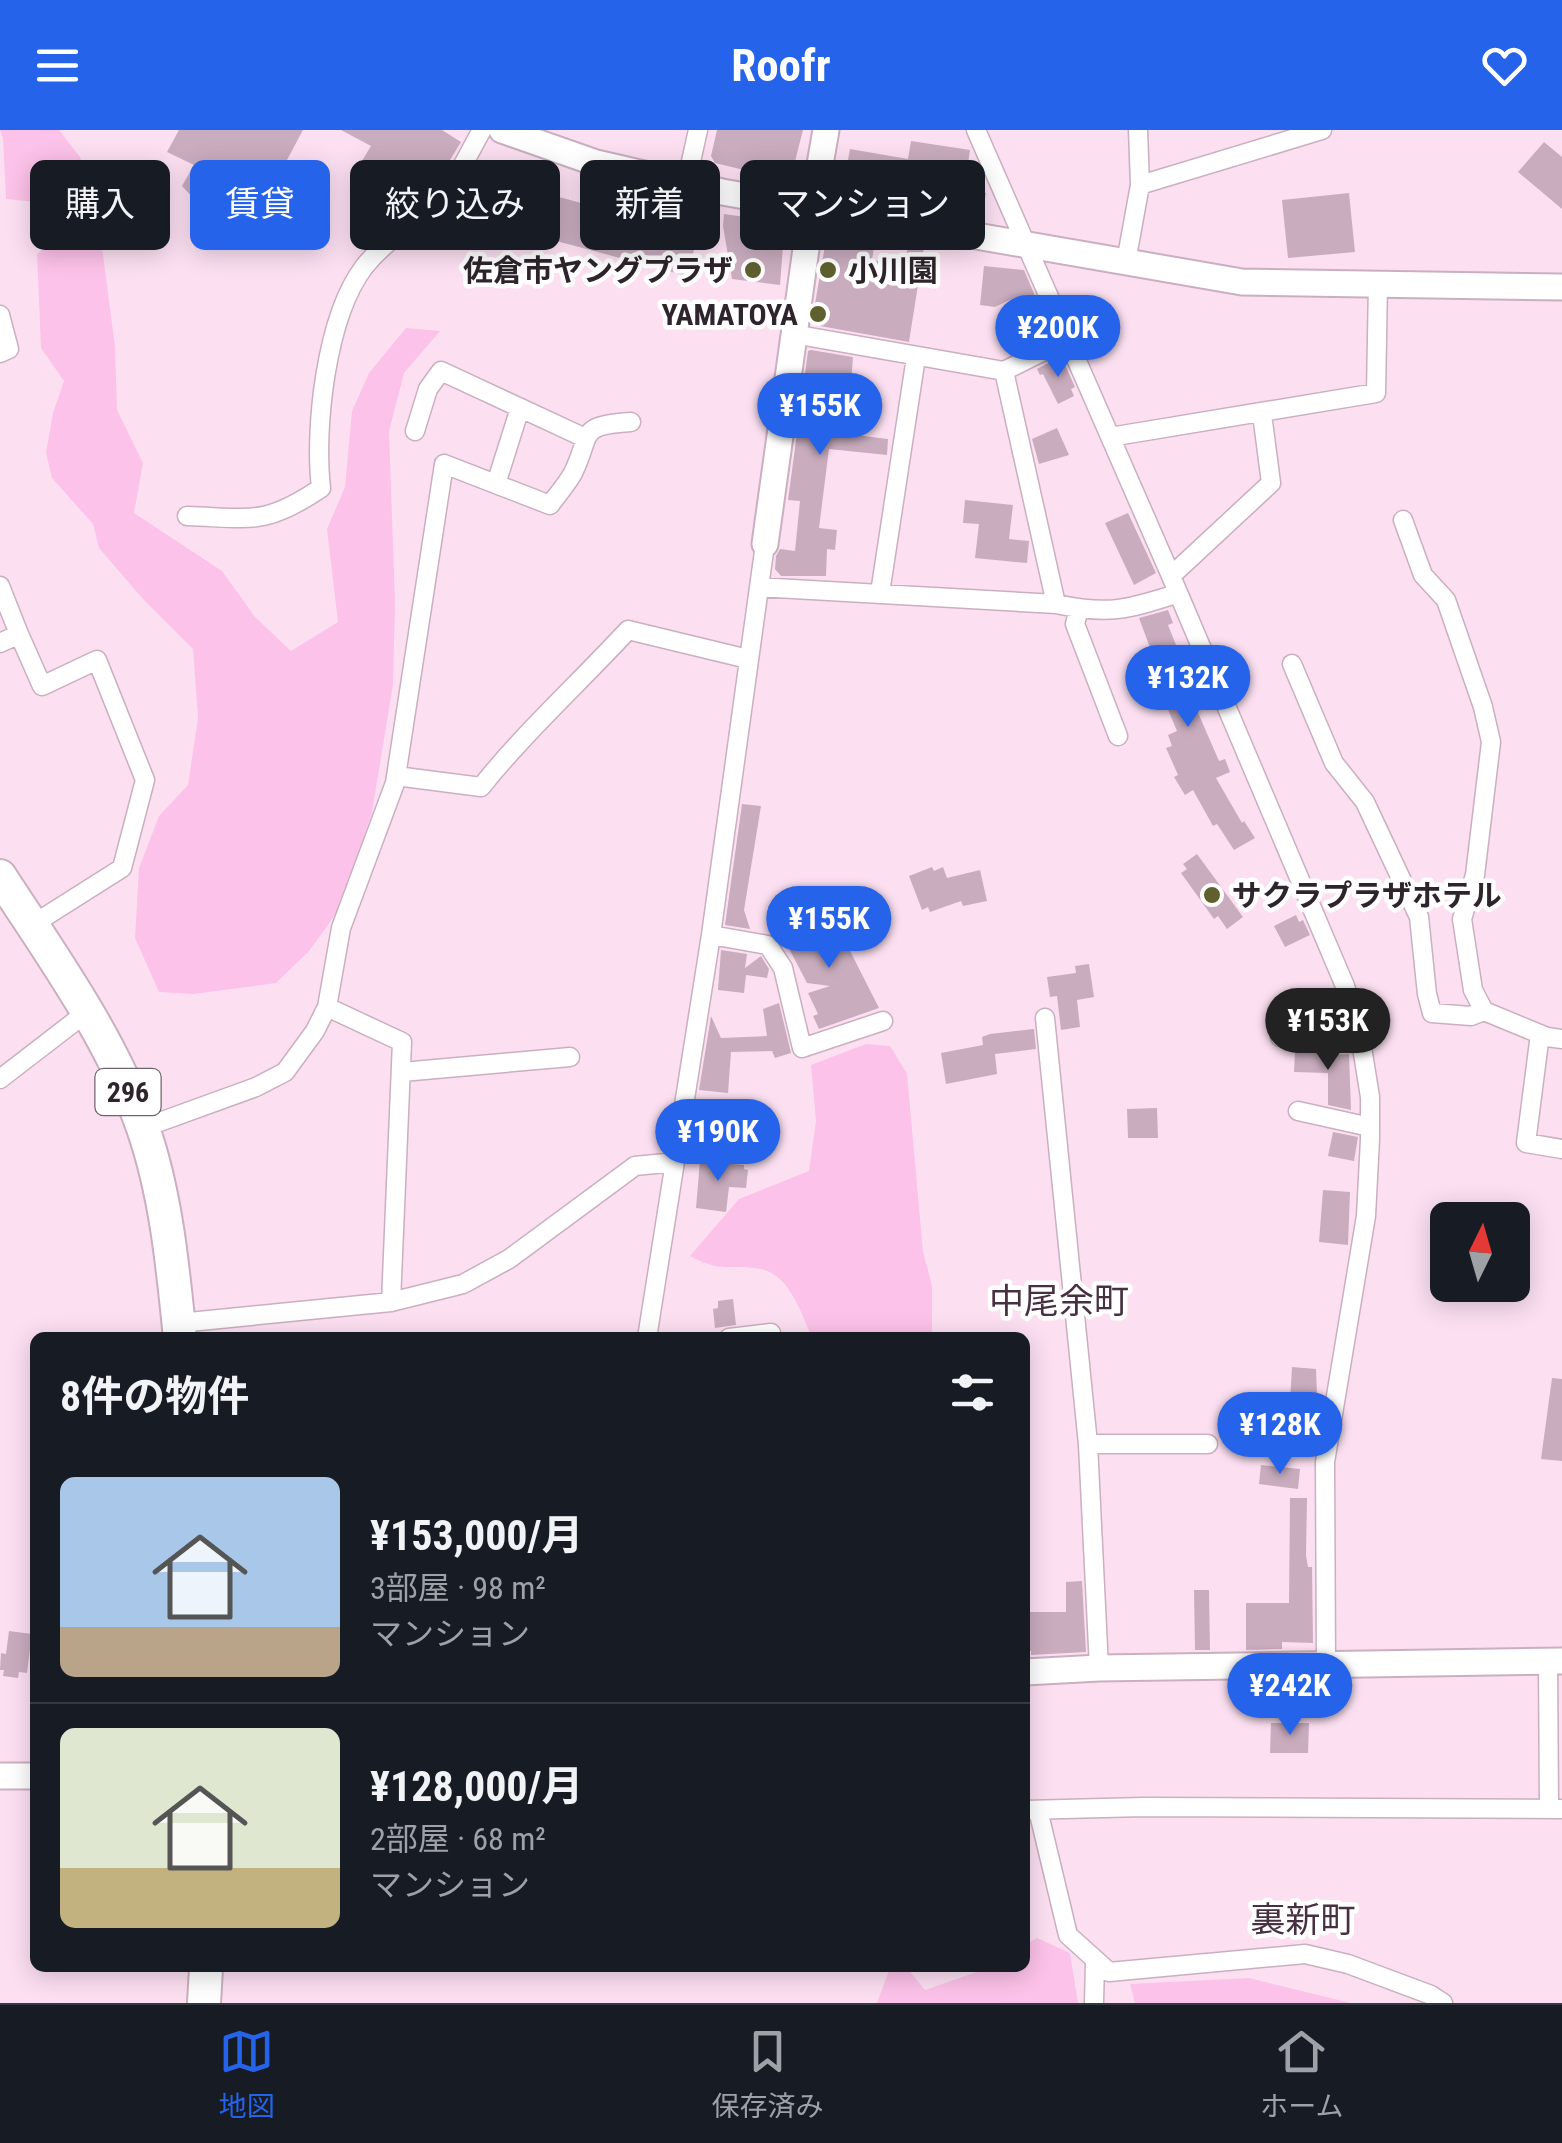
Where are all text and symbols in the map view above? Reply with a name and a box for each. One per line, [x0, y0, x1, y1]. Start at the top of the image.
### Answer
icon: menu [30, 38, 85, 93]
icon: heart [1477, 38, 1532, 93]
text: Roofr [731, 39, 831, 92]
chip: 購入 [30, 160, 170, 250]
chip: 賃貸 [190, 160, 330, 250]
chip: 絞り込み [350, 160, 560, 250]
chip: 新着 [580, 160, 720, 250]
chip: マンション [740, 160, 985, 250]
place label: 佐倉市ヤングプラザ [463, 253, 733, 288]
place label: 小川園 [848, 253, 938, 288]
marker: 佐倉市ヤングプラザ [742, 259, 764, 281]
marker: 小川園 [817, 259, 839, 281]
pin: ¥200K [988, 295, 1128, 380]
place label: YAMATOYA [661, 297, 798, 332]
marker: YAMATOYA [807, 303, 829, 325]
text: ¥200K [1017, 308, 1099, 346]
pin: ¥155K [750, 373, 890, 458]
text: ¥155K [779, 386, 861, 424]
pin: ¥132K [1118, 645, 1258, 730]
text: ¥132K [1147, 658, 1229, 696]
place label: サクラプラザホテル [1232, 878, 1502, 913]
marker: サクラプラザホテル [1201, 884, 1223, 906]
pin: ¥155K [759, 886, 899, 971]
text: ¥155K [788, 899, 870, 937]
pin: ¥153K [1258, 988, 1398, 1073]
text: ¥153K [1287, 1001, 1369, 1039]
road number: 296 [96, 1069, 160, 1115]
pin: ¥190K [648, 1099, 788, 1184]
text: ¥190K [677, 1112, 759, 1150]
north arrow [1430, 1202, 1530, 1302]
map controls [1430, 1202, 1530, 1302]
district label: 中尾余町 [989, 1281, 1129, 1322]
icon: filters [945, 1365, 1000, 1420]
text: 8件の物件 [60, 1372, 249, 1421]
pin: ¥128K [1210, 1392, 1350, 1477]
text: ¥128K [1239, 1405, 1321, 1443]
text: ¥153,000/月 [370, 1511, 584, 1560]
icon: home [140, 1517, 260, 1637]
text: 3部屋 · 98 m² [370, 1569, 546, 1607]
text: マンション [370, 1615, 530, 1653]
pin: ¥242K [1220, 1653, 1360, 1738]
text: ¥242K [1249, 1666, 1331, 1704]
text: ¥128,000/月 [370, 1762, 584, 1811]
icon: home [140, 1768, 260, 1888]
text: 2部屋 · 68 m² [370, 1820, 546, 1858]
text: マンション [370, 1866, 530, 1904]
district label: 裏新町 [1250, 1900, 1356, 1941]
tab: 地図 [218, 2024, 274, 2124]
tab: 保存済み [711, 2024, 823, 2124]
tab: ホーム [1260, 2024, 1344, 2124]

